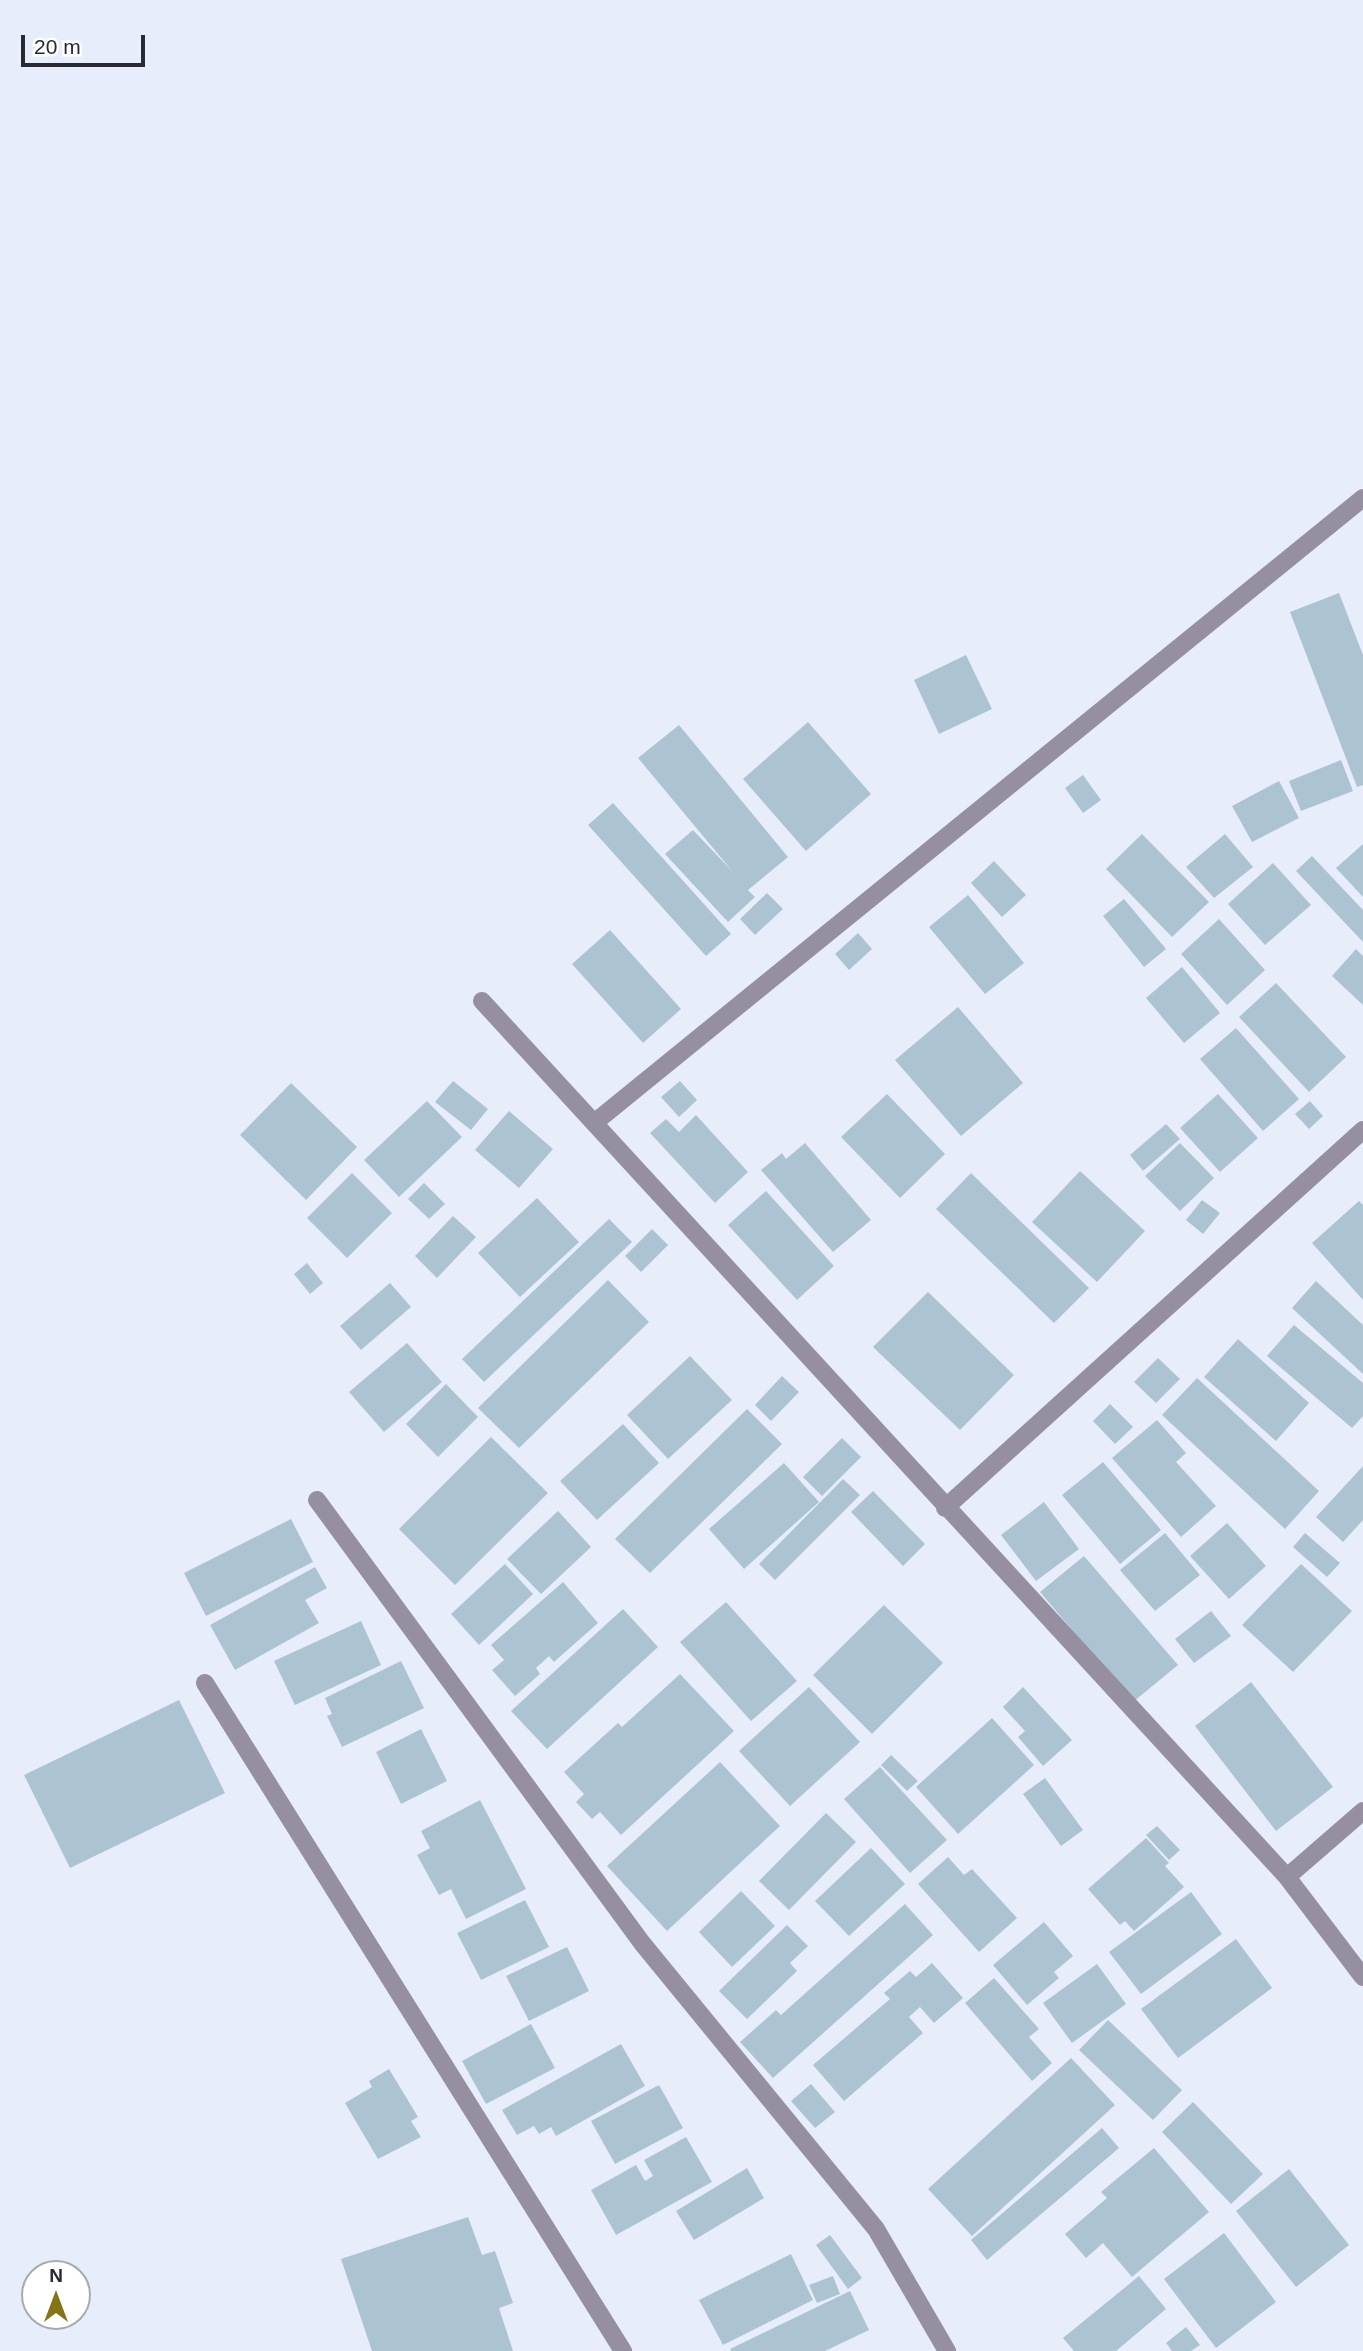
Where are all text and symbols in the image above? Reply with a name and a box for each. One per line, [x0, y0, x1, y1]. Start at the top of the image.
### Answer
scale bar [24, 21, 149, 65]
text: 20 m [34, 35, 81, 58]
north arrow [21, 2260, 91, 2330]
text: N [49, 2265, 63, 2286]

